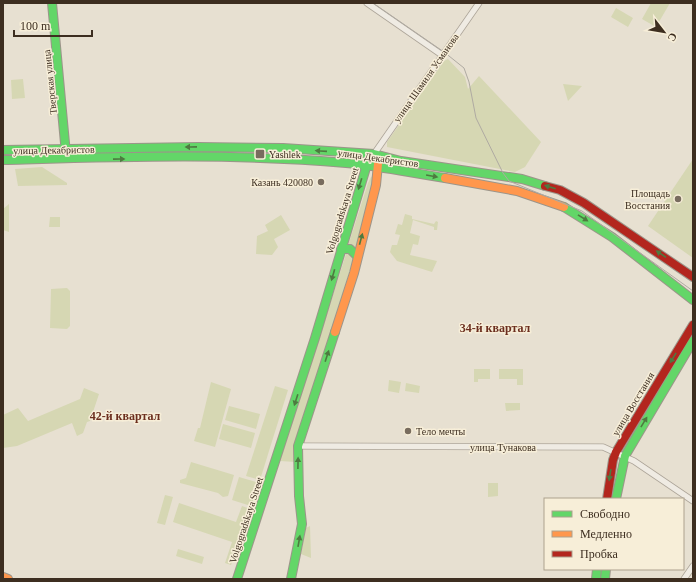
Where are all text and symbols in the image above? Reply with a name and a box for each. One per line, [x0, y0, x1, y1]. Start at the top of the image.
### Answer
scale bar [14, 12, 92, 38]
north arrow [644, 12, 684, 52]
text: 100 m [20, 19, 51, 33]
street label: улица Шамиля Усманова [391, 31, 461, 125]
text: С [665, 31, 680, 44]
street label: Тверская улица [41, 49, 59, 115]
street label: улица Декабристов [13, 144, 95, 156]
one-way arrow [184, 144, 197, 150]
one-way arrow [315, 147, 327, 154]
street label: улица Декабристов [337, 147, 419, 169]
marker: Yashlek [254, 148, 266, 160]
place label: Yashlek [269, 149, 301, 160]
one-way arrow [113, 156, 126, 162]
street label: Volgogradskaya Street [324, 166, 360, 256]
one-way arrow [426, 173, 438, 179]
place label: Казань 420080 [251, 177, 313, 188]
marker: Казань 420080 [316, 177, 326, 187]
one-way arrow [357, 178, 363, 190]
one-way arrow [544, 184, 556, 190]
place label: Площадь Восстания [625, 188, 670, 211]
marker: Площадь Восстания [673, 194, 683, 204]
one-way arrow [578, 214, 588, 222]
one-way arrow [359, 232, 365, 245]
one-way arrow [656, 250, 666, 258]
one-way arrow [330, 270, 336, 282]
district label: 34-й квартал [460, 321, 531, 335]
one-way arrow [324, 349, 330, 361]
one-way arrow [669, 352, 676, 364]
street label: улица Восстания [610, 370, 657, 438]
one-way arrow [293, 394, 299, 406]
district label: 42-й квартал [90, 409, 161, 423]
one-way arrow [641, 416, 648, 428]
marker: Тело мечты [403, 426, 413, 436]
place label: Тело мечты [416, 426, 466, 437]
street label: улица Тунакова [470, 442, 537, 453]
one-way arrow [295, 456, 301, 469]
one-way arrow [607, 469, 613, 481]
street label: Volgogradskaya Street [227, 475, 265, 565]
legend [544, 498, 684, 570]
text: Свободно [580, 507, 630, 521]
text: Медленно [580, 527, 632, 541]
one-way arrow [297, 535, 303, 547]
text: Пробка [580, 547, 618, 561]

